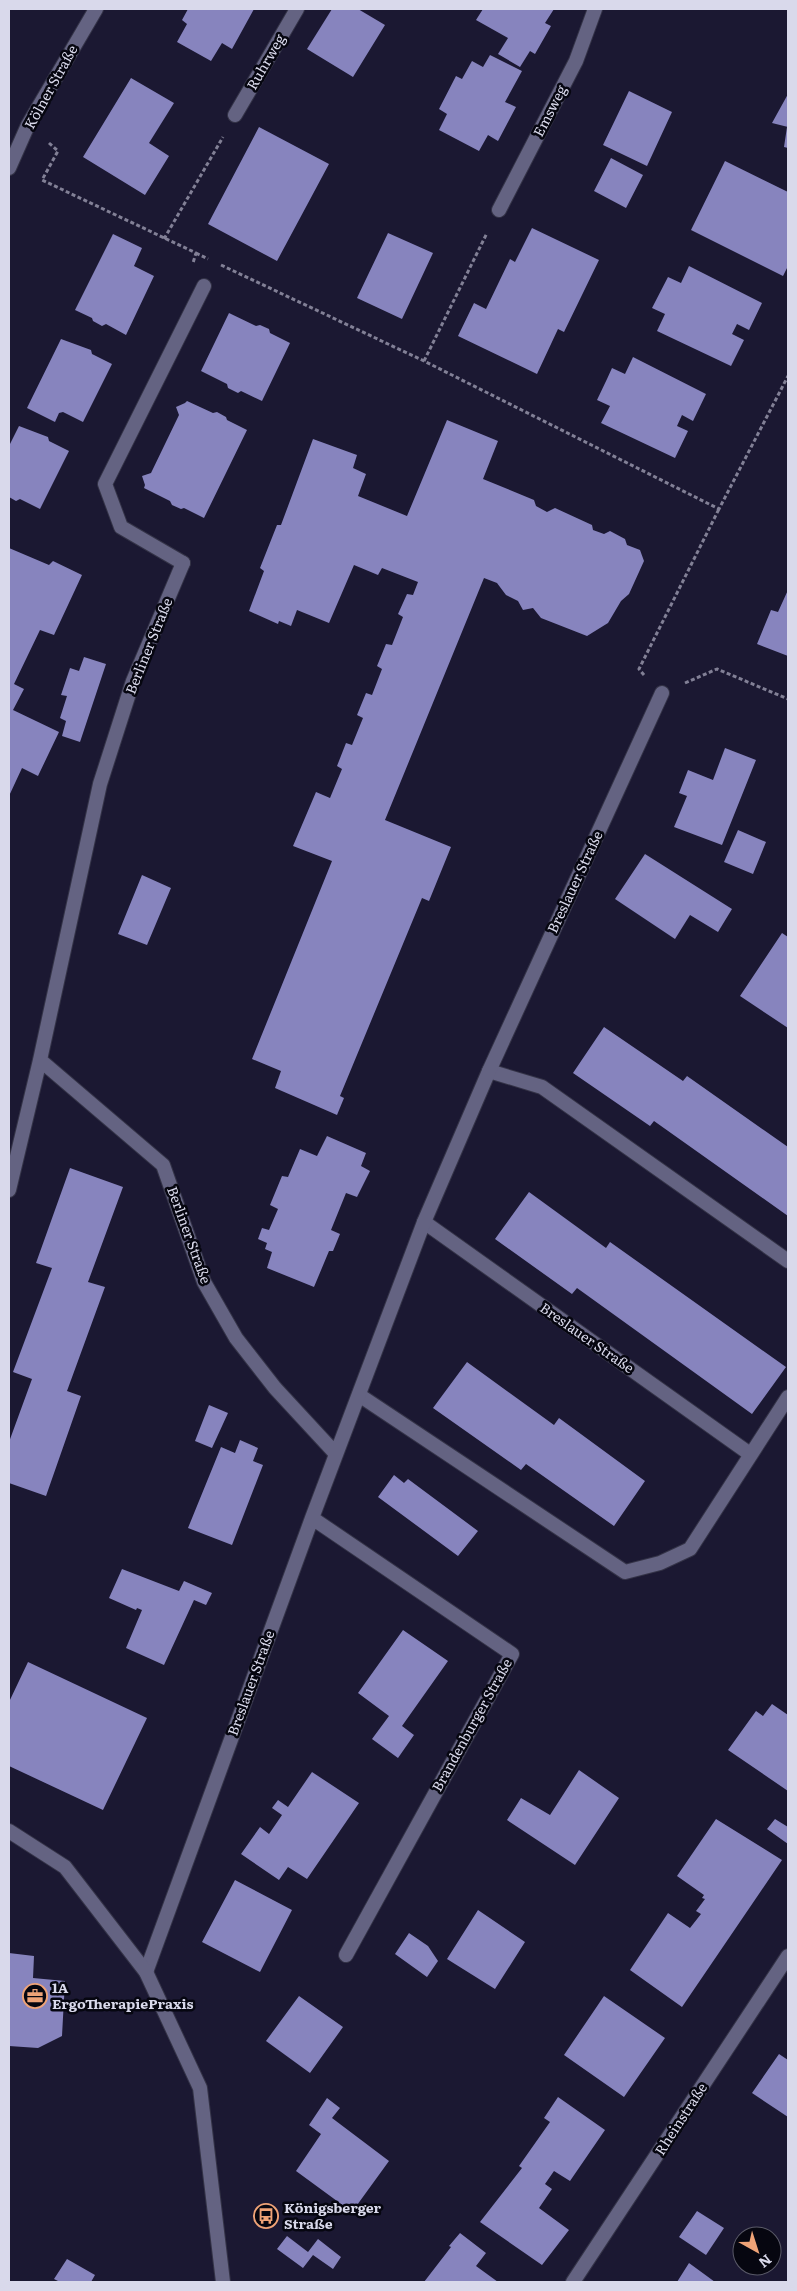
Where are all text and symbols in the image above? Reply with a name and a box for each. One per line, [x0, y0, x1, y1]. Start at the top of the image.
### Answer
street label: Ruhrweg [241, 30, 289, 93]
street label: Kölner Straße [19, 41, 81, 132]
street label: Emsweg [528, 81, 571, 140]
street label: Berliner Straße [120, 594, 177, 697]
street label: Breslauer Straße [542, 827, 607, 936]
street label: Berliner Straße [163, 1183, 217, 1286]
street label: Breslauer Straße [536, 1297, 639, 1377]
street label: Breslauer Straße [222, 1627, 278, 1738]
street label: Brandenburger Straße [426, 1654, 516, 1795]
place label: 1A ErgoTherapiePraxis [52, 1977, 194, 2013]
office icon: 1A ErgoTherapiePraxis [22, 1983, 48, 2009]
street label: Rheinstraße [649, 2078, 711, 2159]
place label: Königsberger Straße [284, 2197, 382, 2233]
bus stop icon: Königsberger Straße [253, 2203, 279, 2229]
north arrow [732, 2226, 782, 2276]
text: N [755, 2250, 777, 2274]

